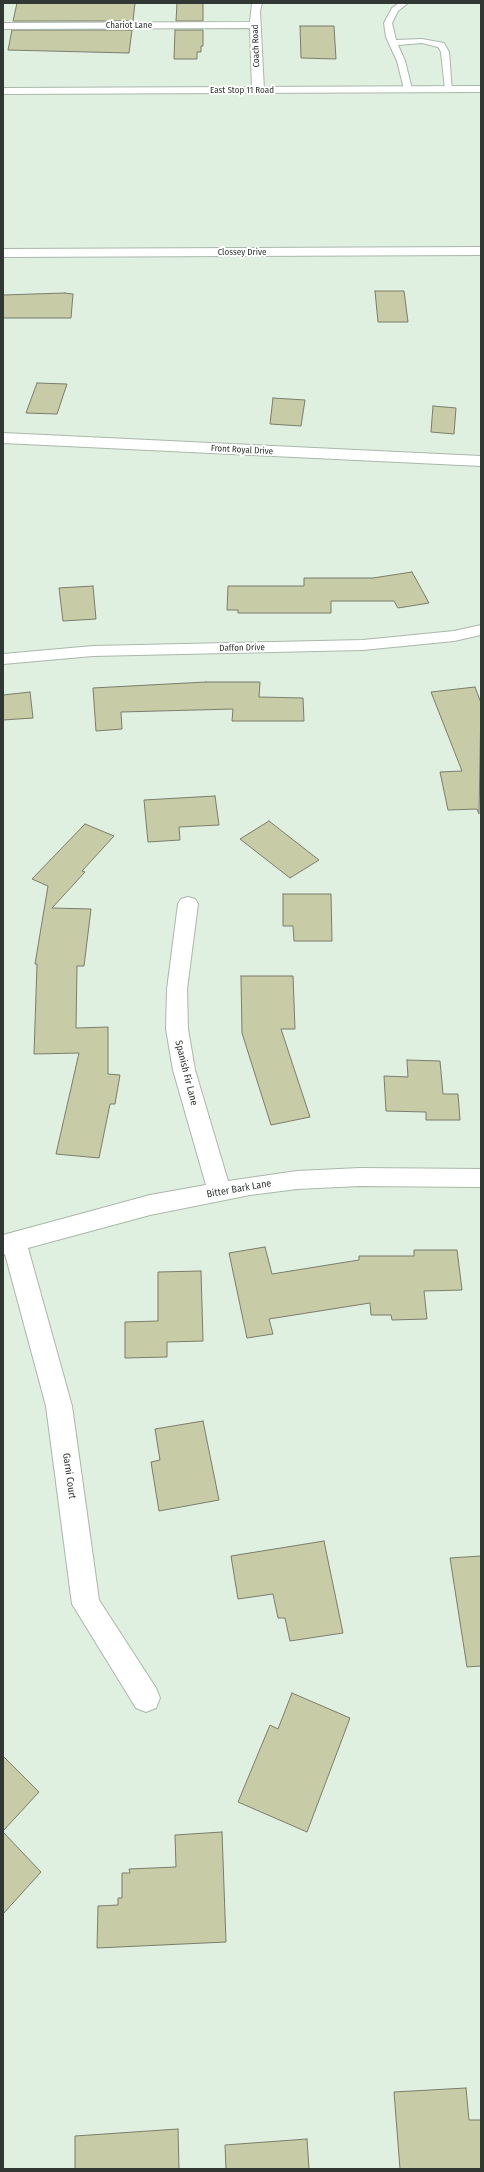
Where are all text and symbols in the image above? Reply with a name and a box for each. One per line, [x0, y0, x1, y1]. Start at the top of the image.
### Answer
street label: Chariot Lane [106, 20, 152, 30]
street label: Coach Road [250, 24, 262, 68]
street label: East Stop 11 Road [210, 85, 274, 95]
street label: Clossey Drive [218, 247, 266, 257]
street label: Front Royal Drive [211, 443, 273, 457]
street label: Daffon Drive [219, 642, 265, 654]
street label: Spanish Fir Lane [172, 1039, 200, 1107]
street label: Bitter Bark Lane [206, 1177, 272, 1201]
street label: Garni Court [60, 1452, 78, 1500]

